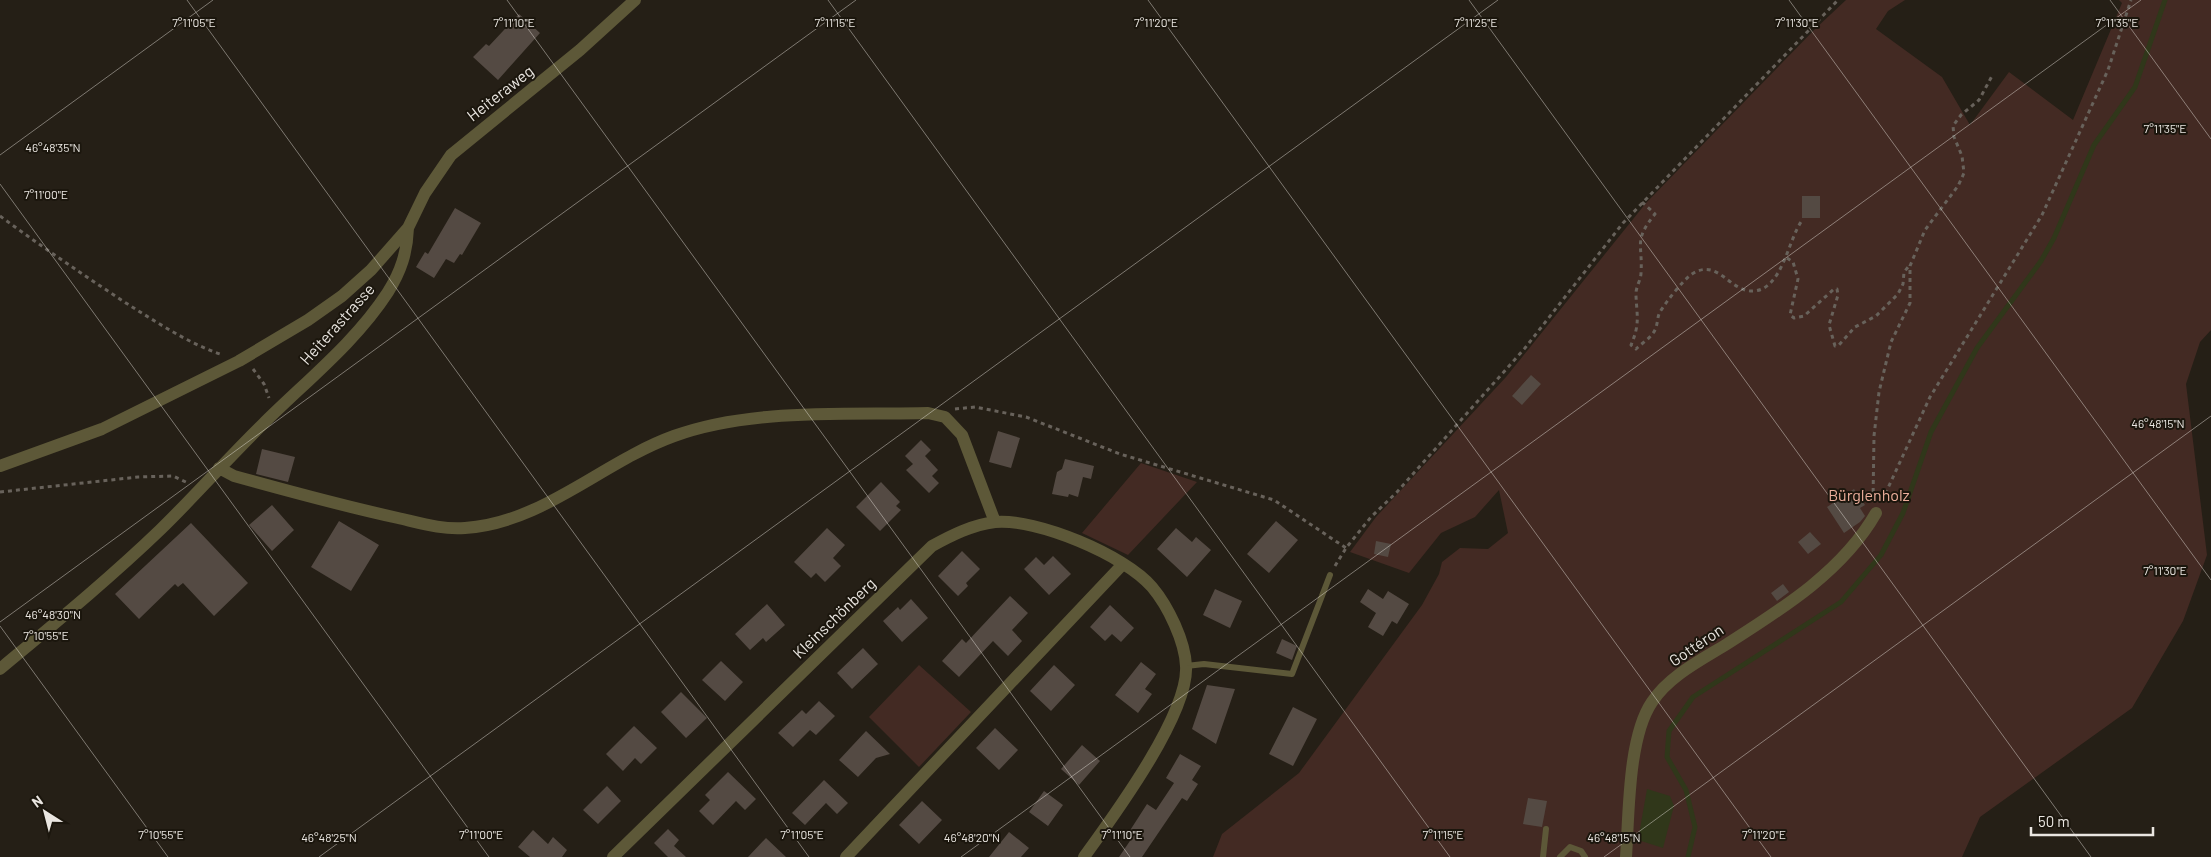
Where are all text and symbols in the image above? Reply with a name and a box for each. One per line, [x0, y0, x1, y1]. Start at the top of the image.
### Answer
text: 7°11'05"E [172, 15, 216, 29]
text: 7°11'10"E [493, 15, 535, 29]
text: 7°11'15"E [814, 15, 856, 29]
text: 7°11'20"E [1134, 15, 1178, 29]
text: 7°11'25"E [1454, 15, 1498, 29]
text: 7°11'30"E [1775, 15, 1819, 29]
text: 7°11'35"E [2095, 15, 2139, 29]
street label: Heiteraweg [463, 61, 537, 125]
text: 7°11'35"E [2143, 121, 2187, 135]
text: 46°48'35"N [25, 140, 81, 154]
text: 7°11'00"E [24, 187, 68, 201]
street label: Heiterastrasse [295, 279, 378, 368]
text: 46°48'15"N [2131, 416, 2185, 430]
park label: Bürglenholz [1828, 485, 1910, 504]
text: 7°11'30"E [2143, 563, 2187, 577]
street label: Kleinschönberg [788, 573, 879, 662]
text: 46°48'30"N [25, 607, 81, 621]
street label: Gottéron [1665, 620, 1727, 670]
text: 7°10'55"E [23, 628, 69, 642]
north arrow [20, 787, 70, 837]
text: N [28, 791, 46, 811]
scale bar [2031, 804, 2154, 836]
text: 50 m [2038, 812, 2070, 830]
text: 7°10'55"E [138, 827, 184, 841]
text: 7°11'00"E [459, 827, 503, 841]
text: 7°11'05"E [780, 827, 824, 841]
text: 7°11'10"E [1101, 827, 1143, 841]
text: 7°11'15"E [1422, 827, 1464, 841]
text: 7°11'20"E [1742, 827, 1786, 841]
text: 46°48'25"N [301, 830, 357, 844]
text: 46°48'20"N [944, 830, 1000, 844]
text: 46°48'15"N [1587, 830, 1641, 844]

